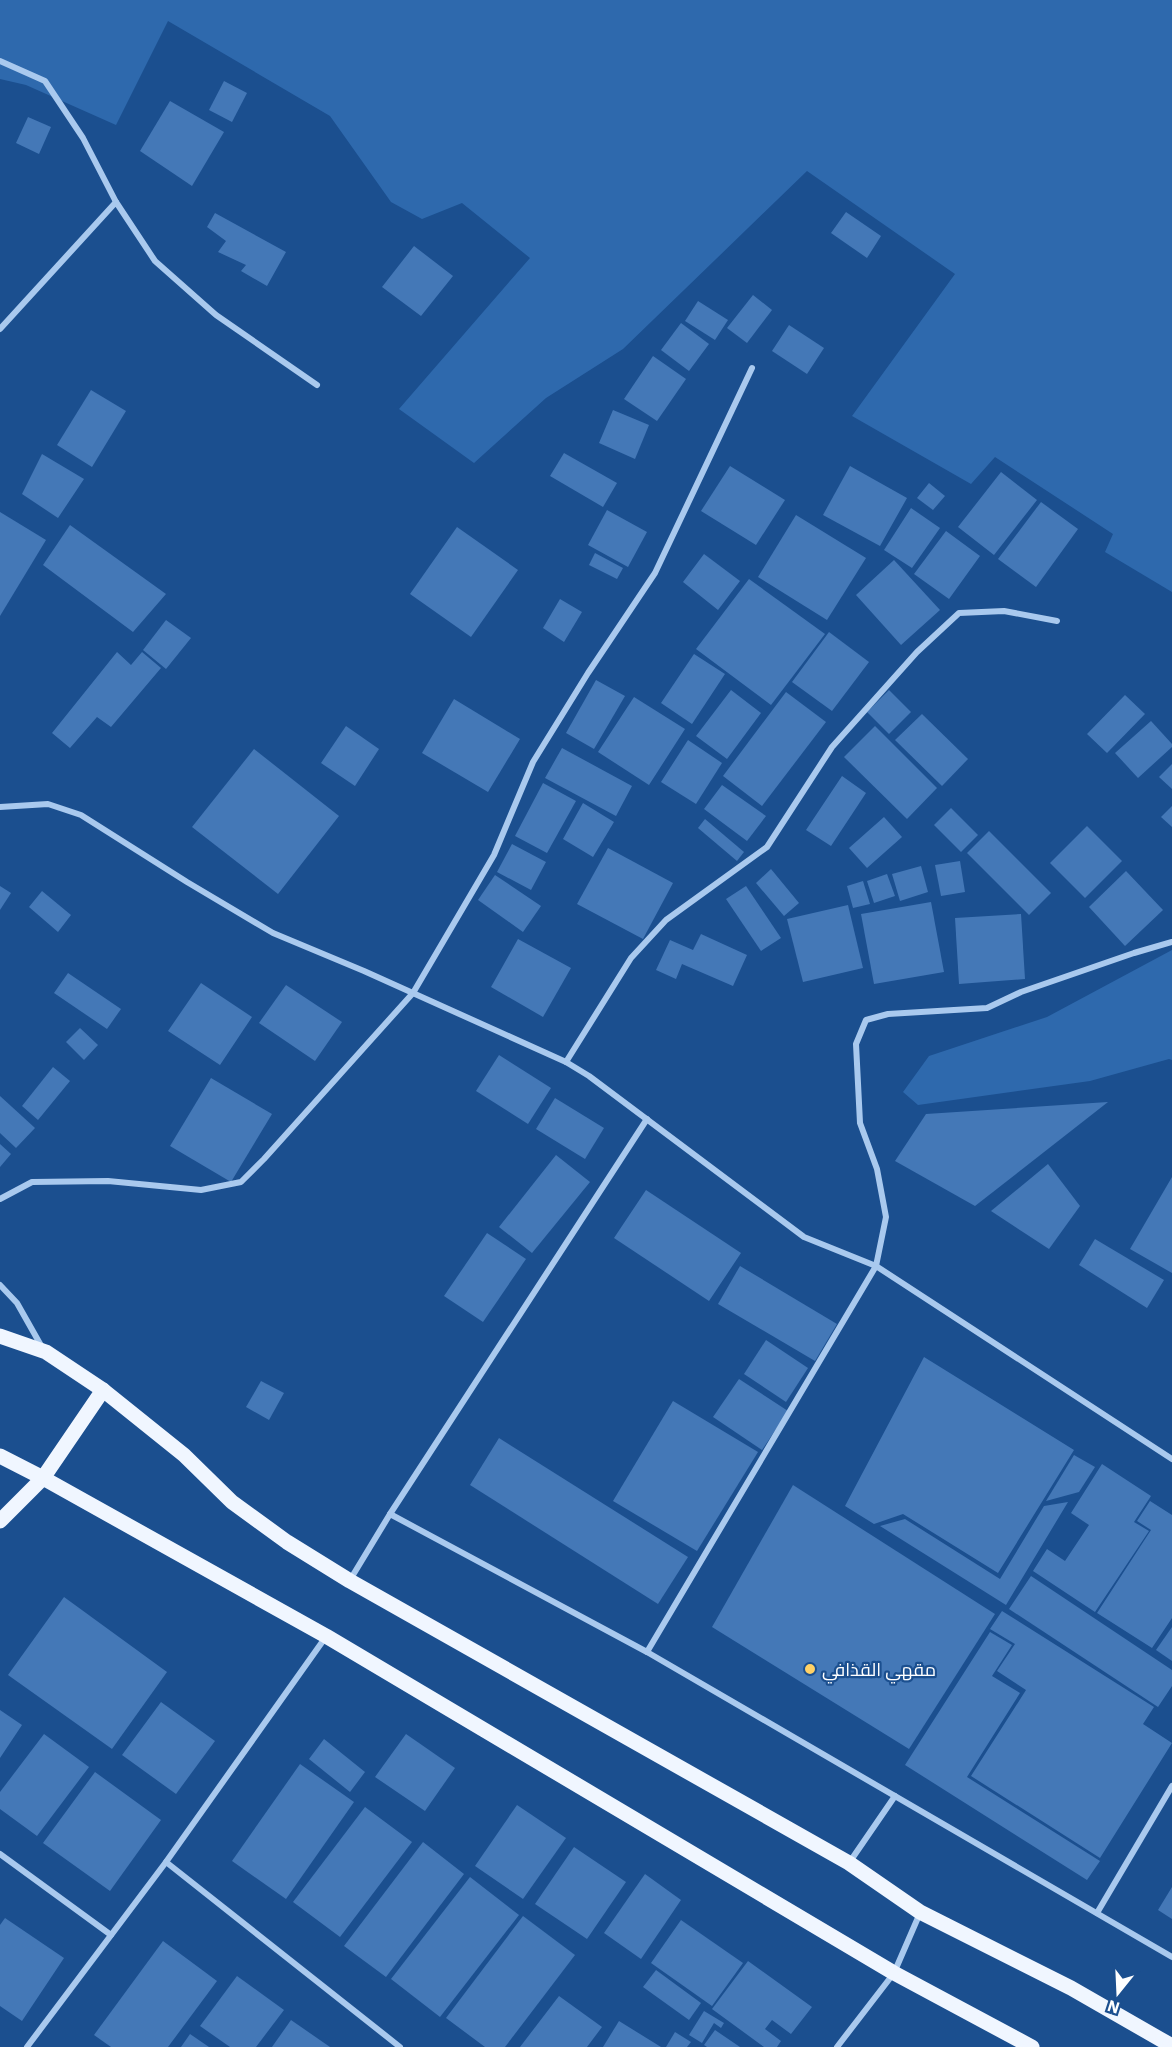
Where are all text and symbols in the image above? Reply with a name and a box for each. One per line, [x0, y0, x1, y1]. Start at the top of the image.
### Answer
place label: مقهي القذافي [822, 1658, 936, 1684]
marker: مقهي القذافي [803, 1662, 817, 1676]
north arrow [1088, 1963, 1148, 2023]
text: N [1105, 1996, 1122, 2019]

